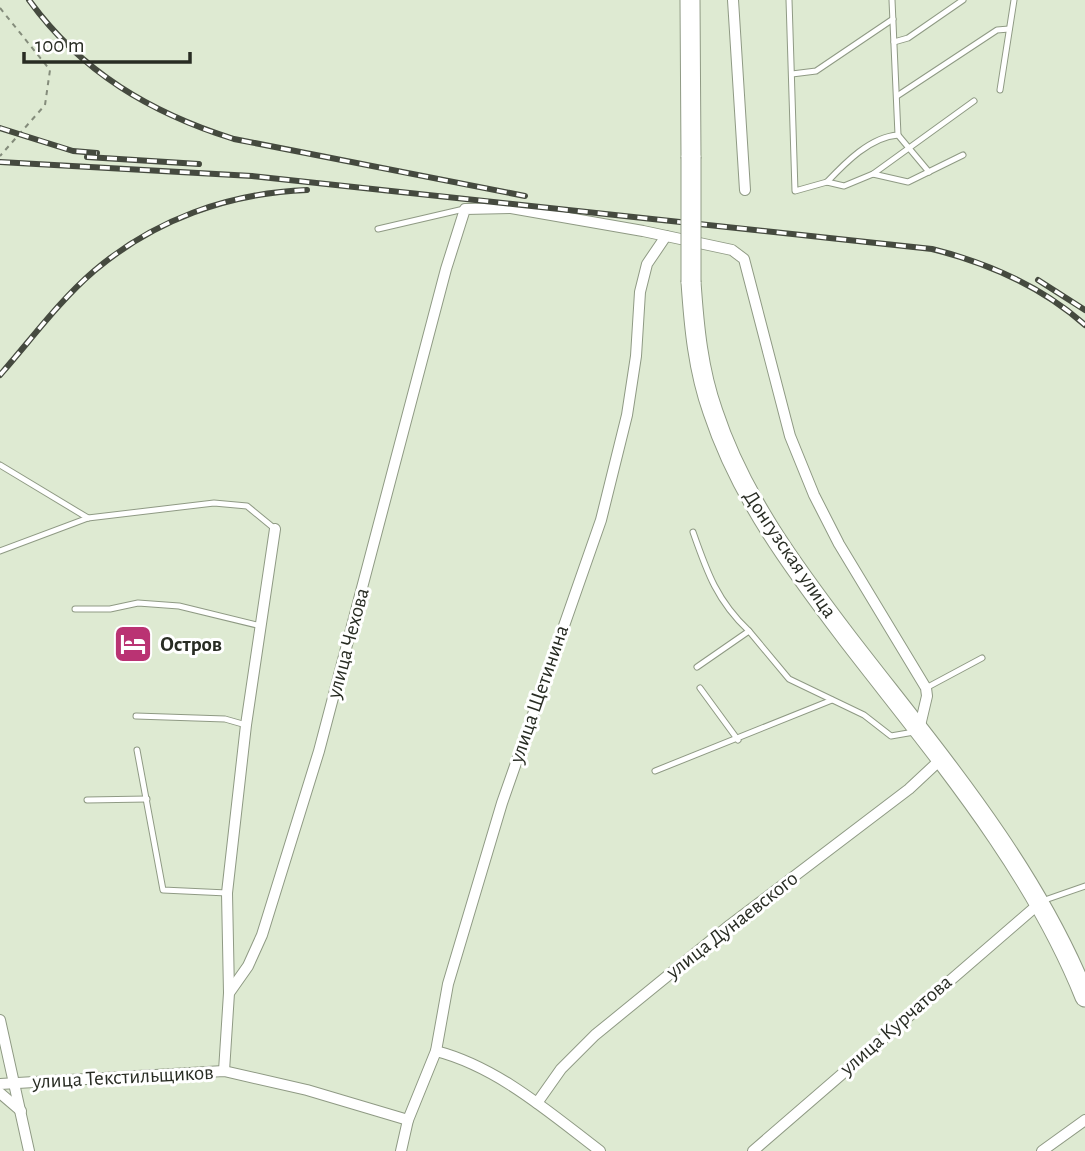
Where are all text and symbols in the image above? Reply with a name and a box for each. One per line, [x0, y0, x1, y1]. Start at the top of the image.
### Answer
scale bar [24, 21, 191, 65]
text: 100 m [35, 35, 85, 56]
street label: Донгузская улица [740, 486, 841, 622]
street label: улица Чехова [323, 585, 373, 701]
street label: улица Щетинина [505, 622, 573, 766]
hotel icon: Остров [112, 623, 154, 665]
place label: Остров [160, 634, 222, 655]
street label: улица Дунаевского [662, 867, 802, 983]
street label: улица Курчатова [835, 971, 956, 1080]
street label: улица Текстильщиков [31, 1062, 214, 1092]

